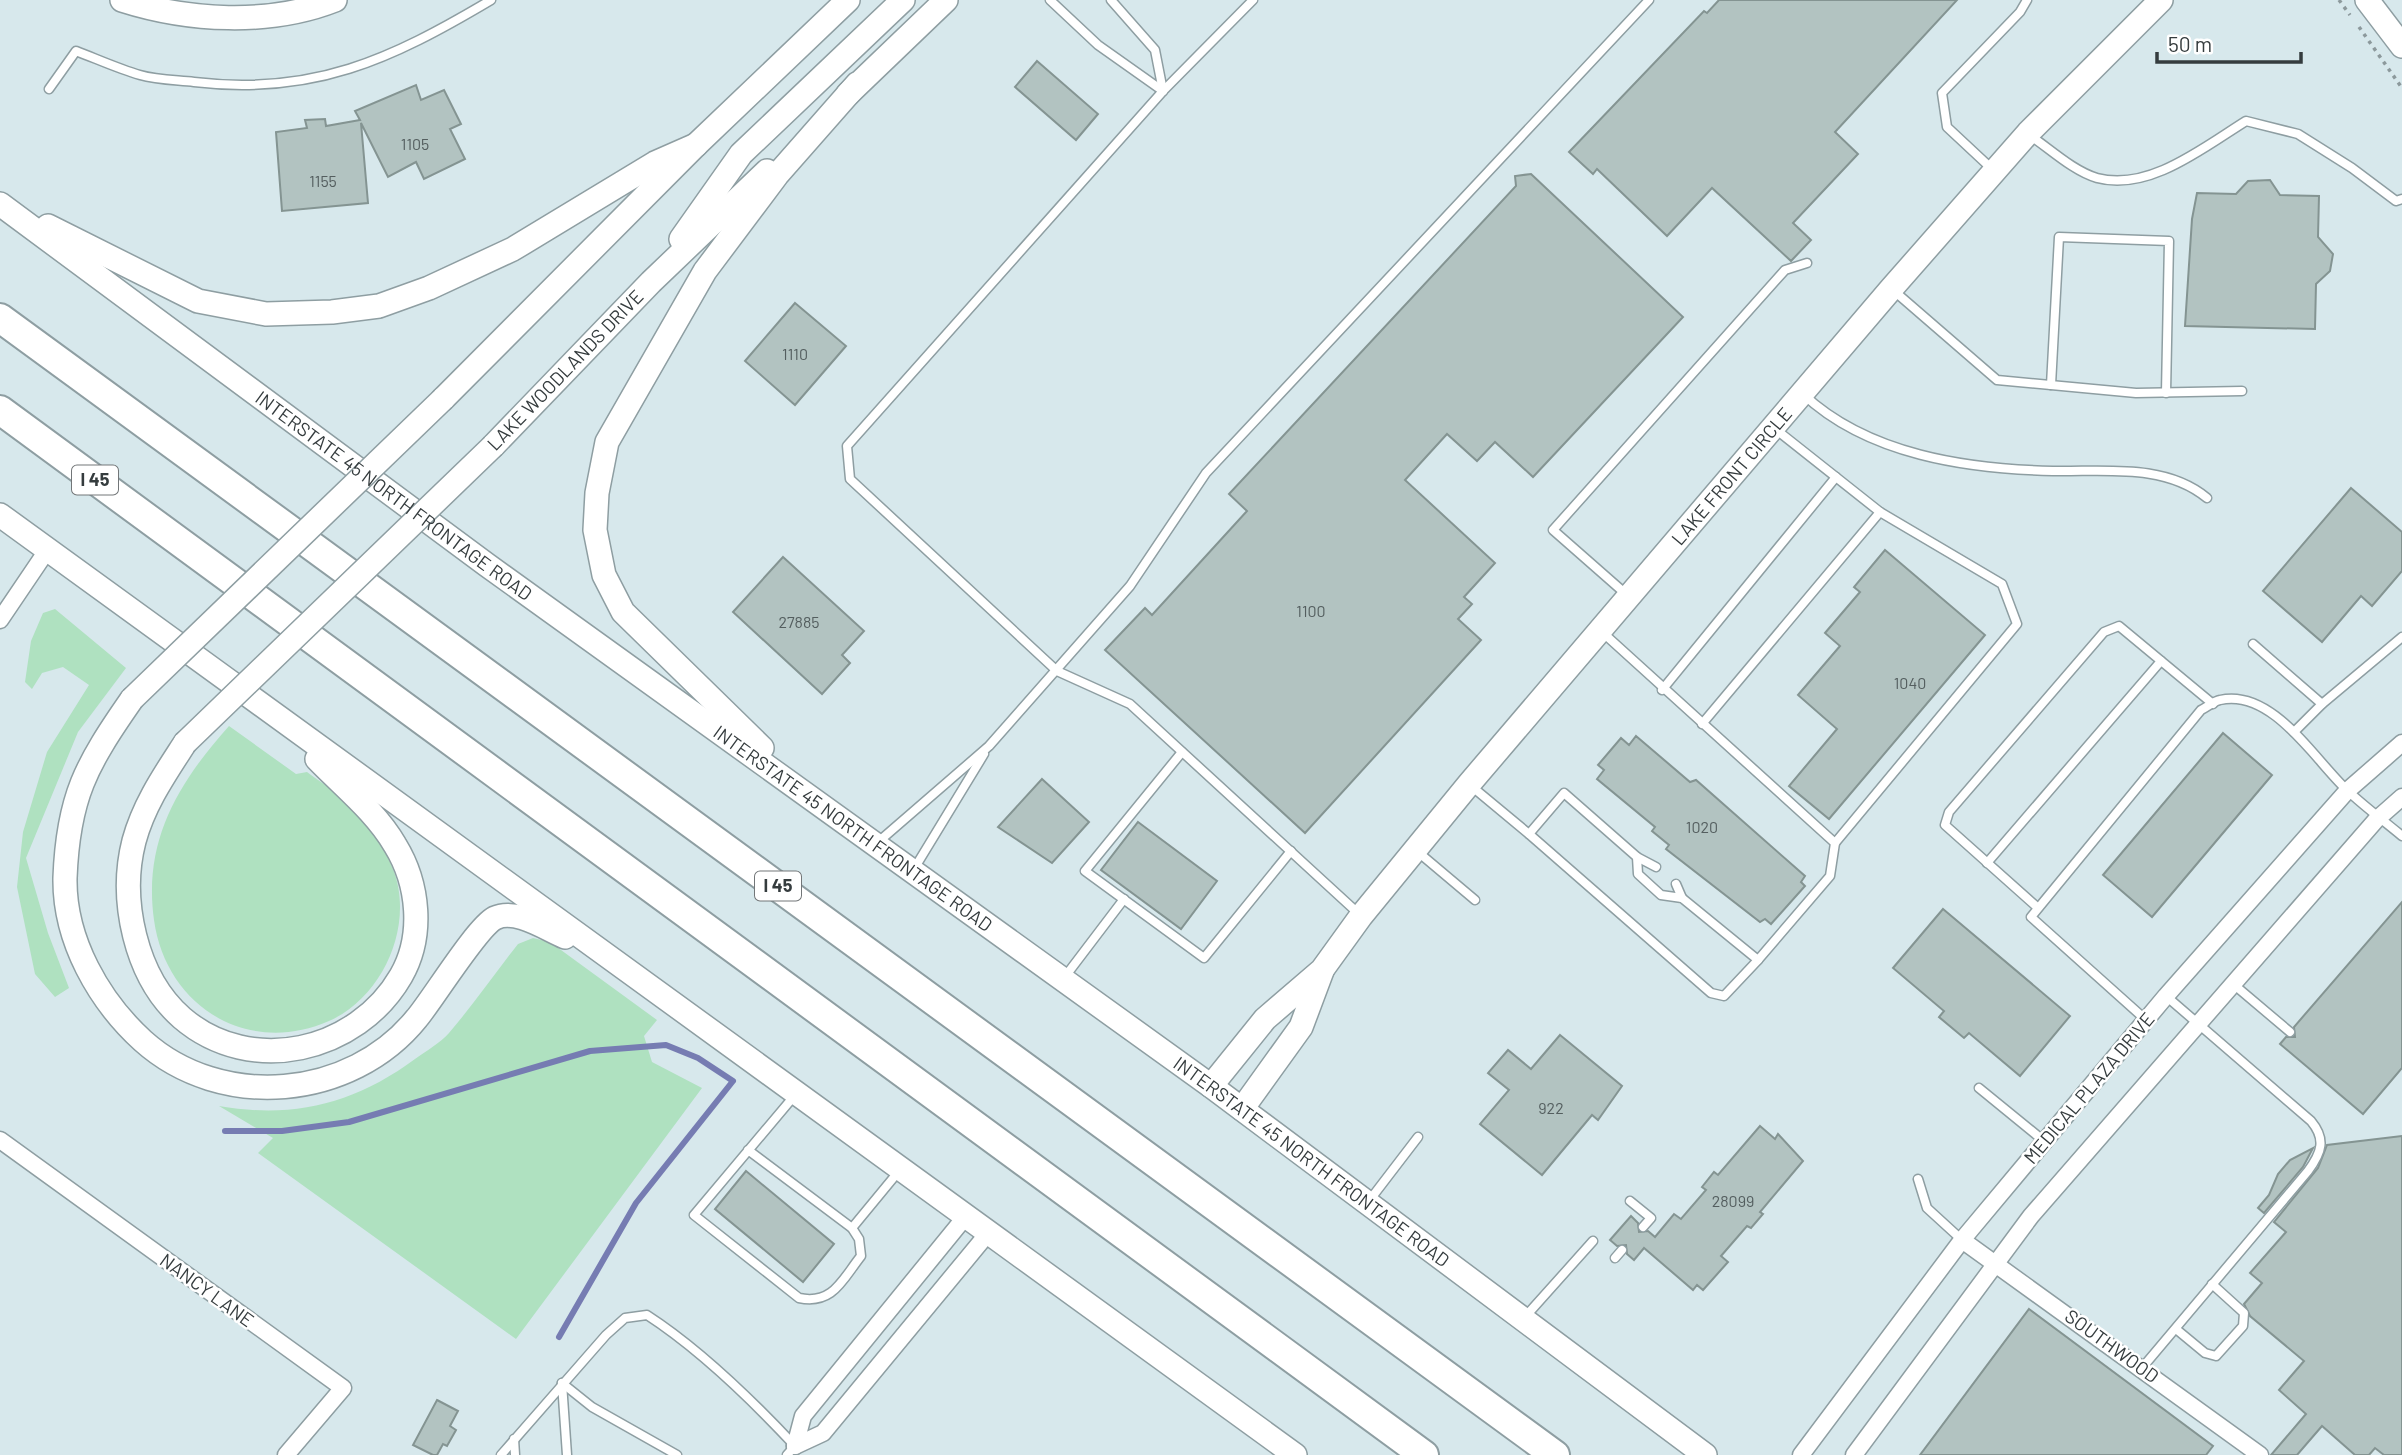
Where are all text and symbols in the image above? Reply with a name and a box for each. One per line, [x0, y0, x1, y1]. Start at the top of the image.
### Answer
scale bar [2157, 21, 2300, 65]
text: 50 m [2168, 31, 2212, 56]
house number: 1105 [401, 134, 429, 153]
house number: 1155 [309, 171, 337, 190]
street label: LAKE WOODLANDS DRIVE [482, 284, 647, 455]
house number: 1110 [782, 344, 808, 363]
street label: INTERSTATE 45 NORTH FRONTAGE ROAD [251, 386, 537, 605]
street label: LAKE FRONT CIRCLE [1666, 402, 1796, 549]
road number: I 45 [72, 466, 118, 494]
house number: 1100 [1296, 601, 1326, 620]
house number: 27885 [778, 612, 820, 631]
house number: 1040 [1894, 673, 1926, 692]
street label: INTERSTATE 45 NORTH FRONTAGE ROAD [709, 720, 997, 936]
house number: 1020 [1686, 817, 1718, 836]
road number: I 45 [755, 872, 801, 900]
street label: MEDICAL PLAZA DRIVE [2019, 1007, 2159, 1168]
street label: INTERSTATE 45 NORTH FRONTAGE ROAD [1170, 1051, 1454, 1271]
house number: 922 [1538, 1098, 1564, 1117]
house number: 28099 [1712, 1191, 1754, 1210]
street label: NANCY LANE [156, 1248, 259, 1331]
street label: SOUTHWOOD [2061, 1304, 2164, 1387]

